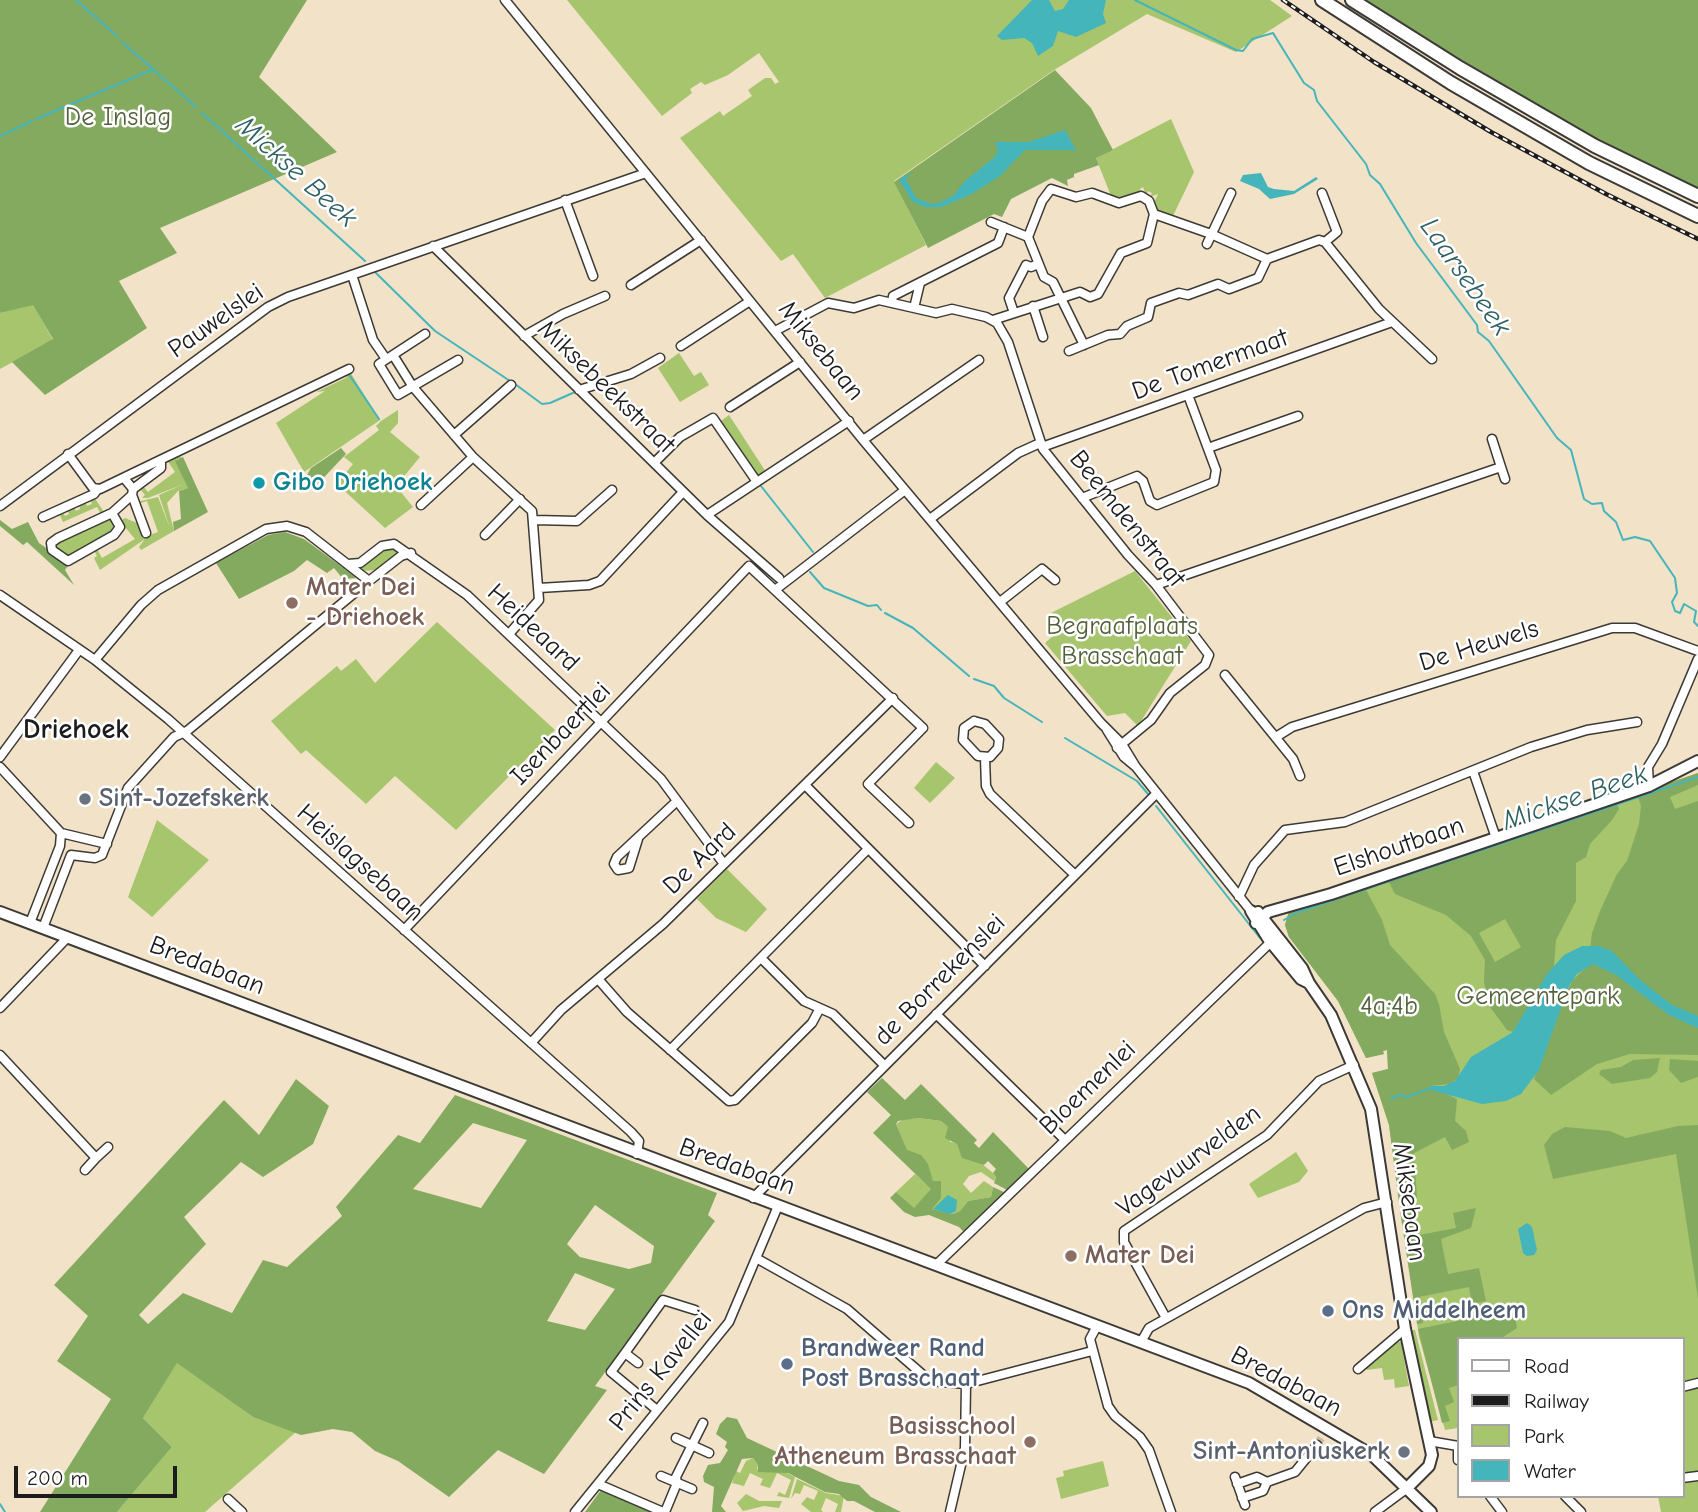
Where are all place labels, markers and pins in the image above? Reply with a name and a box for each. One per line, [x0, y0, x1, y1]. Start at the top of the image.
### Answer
place label: Gibo Driehoek [273, 467, 432, 499]
marker: Gibo Driehoek [251, 475, 267, 491]
place label: Mater Dei - Driehoek [306, 572, 424, 634]
marker: Mater Dei - Driehoek [284, 595, 300, 611]
place label: Sint-Jozefskerk [99, 783, 269, 815]
marker: Sint-Jozefskerk [77, 791, 93, 807]
place label: Mater Dei [1085, 1240, 1195, 1272]
marker: Mater Dei [1063, 1248, 1079, 1264]
place label: Ons Middelheem [1342, 1295, 1526, 1327]
marker: Ons Middelheem [1320, 1303, 1336, 1319]
place label: Brandweer Rand Post Brasschaat [801, 1333, 985, 1394]
marker: Brandweer Rand Post Brasschaat [779, 1356, 795, 1372]
place label: Basisschool Atheneum Brasschaat [775, 1411, 1016, 1472]
marker: Basisschool Atheneum Brasschaat [1022, 1434, 1038, 1450]
place label: Sint-Antoniuskerk [1193, 1436, 1390, 1468]
marker: Sint-Antoniuskerk [1396, 1444, 1412, 1460]

